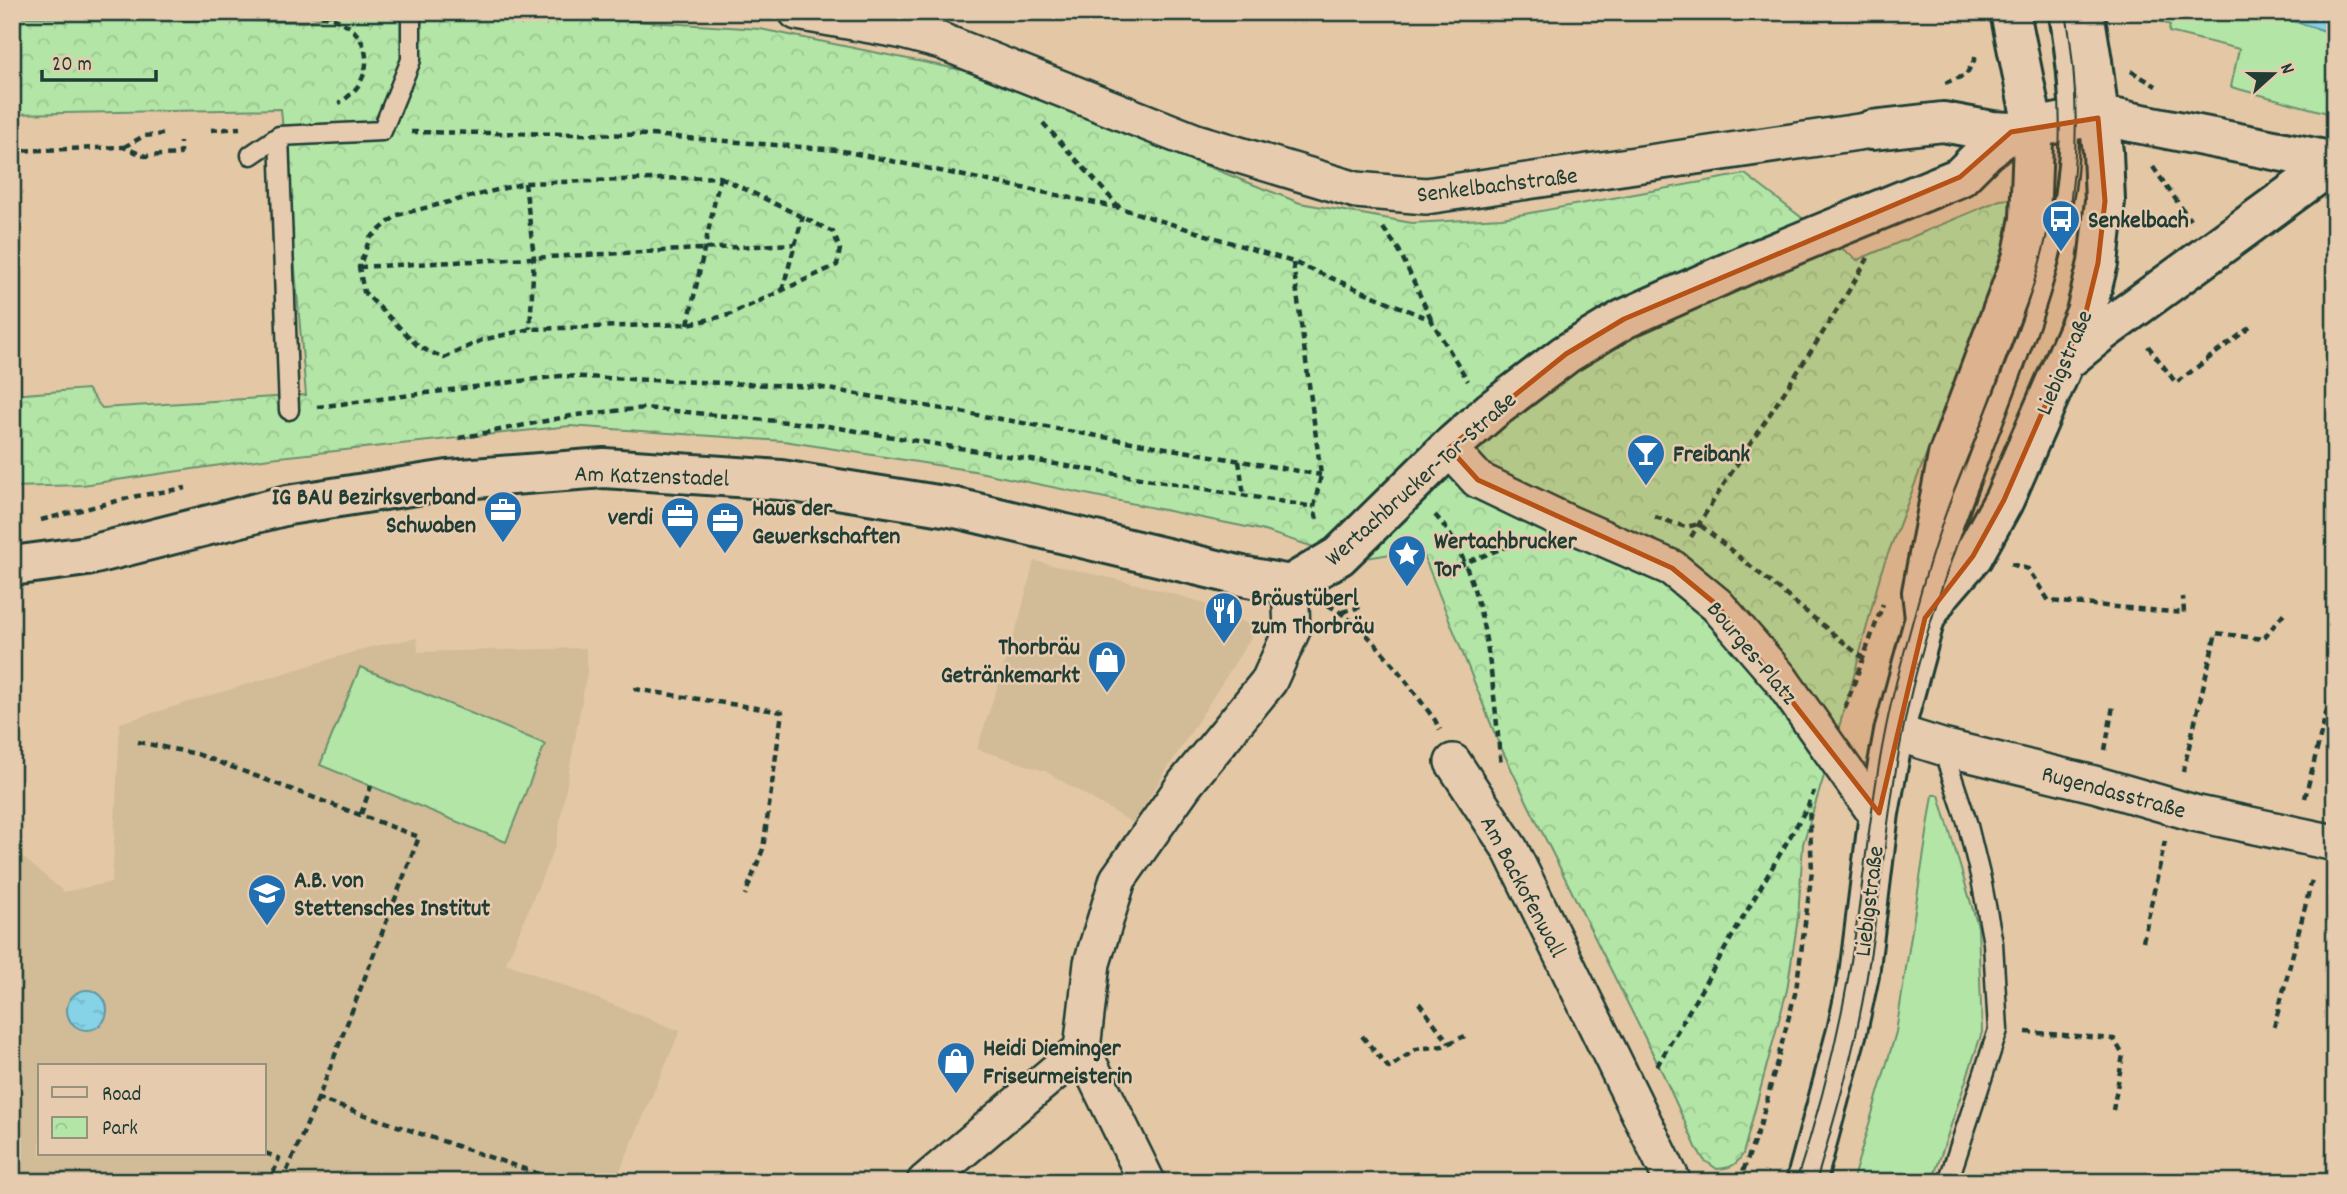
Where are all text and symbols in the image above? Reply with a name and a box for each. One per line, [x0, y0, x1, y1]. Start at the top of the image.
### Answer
scale bar [42, 38, 156, 82]
north arrow [2238, 38, 2308, 108]
text: 20 m [52, 51, 92, 81]
text: N [2271, 60, 2300, 78]
street label: Senkelbachstraße [1415, 160, 1580, 214]
bus stop icon: Senkelbach [2040, 198, 2082, 253]
place label: Senkelbach [2088, 205, 2189, 239]
street label: Liebigstraße [2028, 305, 2103, 421]
street label: Wertachbrucker-Tor-Straße [1319, 385, 1525, 576]
bar icon: Freibank [1625, 432, 1667, 487]
place label: Freibank [1673, 439, 1750, 473]
street label: Am Katzenstadel [574, 458, 730, 498]
place label: IG BAU Bezirksverband Schwaben [272, 482, 476, 544]
office icon: IG BAU Bezirksverband Schwaben [482, 489, 524, 544]
place label: Haus der Gewerkschaften [752, 493, 900, 555]
office icon: verdi [659, 495, 701, 550]
office icon: Haus der Gewerkschaften [704, 500, 746, 555]
place label: verdi [608, 502, 654, 536]
place label: Wertachbrucker Tor [1434, 526, 1578, 588]
place icon: Wertachbrucker Tor [1386, 533, 1428, 588]
place label: Bräustüberl zum Thorbräu [1251, 583, 1374, 645]
restaurant icon: Bräustüberl zum Thorbräu [1203, 590, 1245, 645]
street label: Bourges-Platz [1697, 595, 1804, 713]
place label: Thorbräu Getränkemarkt [941, 632, 1080, 694]
shop icon: Thorbräu Getränkemarkt [1086, 639, 1128, 694]
street label: Rugendasstraße [2037, 758, 2189, 829]
street label: Am Backofenwall [1470, 811, 1573, 965]
street label: Liebigstraße [1847, 844, 1895, 959]
place label: A.B. von Stettensches Institut [294, 865, 490, 927]
school or university icon: A.B. von Stettensches Institut [246, 872, 288, 927]
place label: Heidi Dieminger Friseurmeisterin [983, 1033, 1132, 1095]
shop icon: Heidi Dieminger Friseurmeisterin [935, 1040, 977, 1095]
legend [38, 1064, 266, 1156]
text: Road [102, 1081, 141, 1111]
text: Park [102, 1115, 138, 1145]

